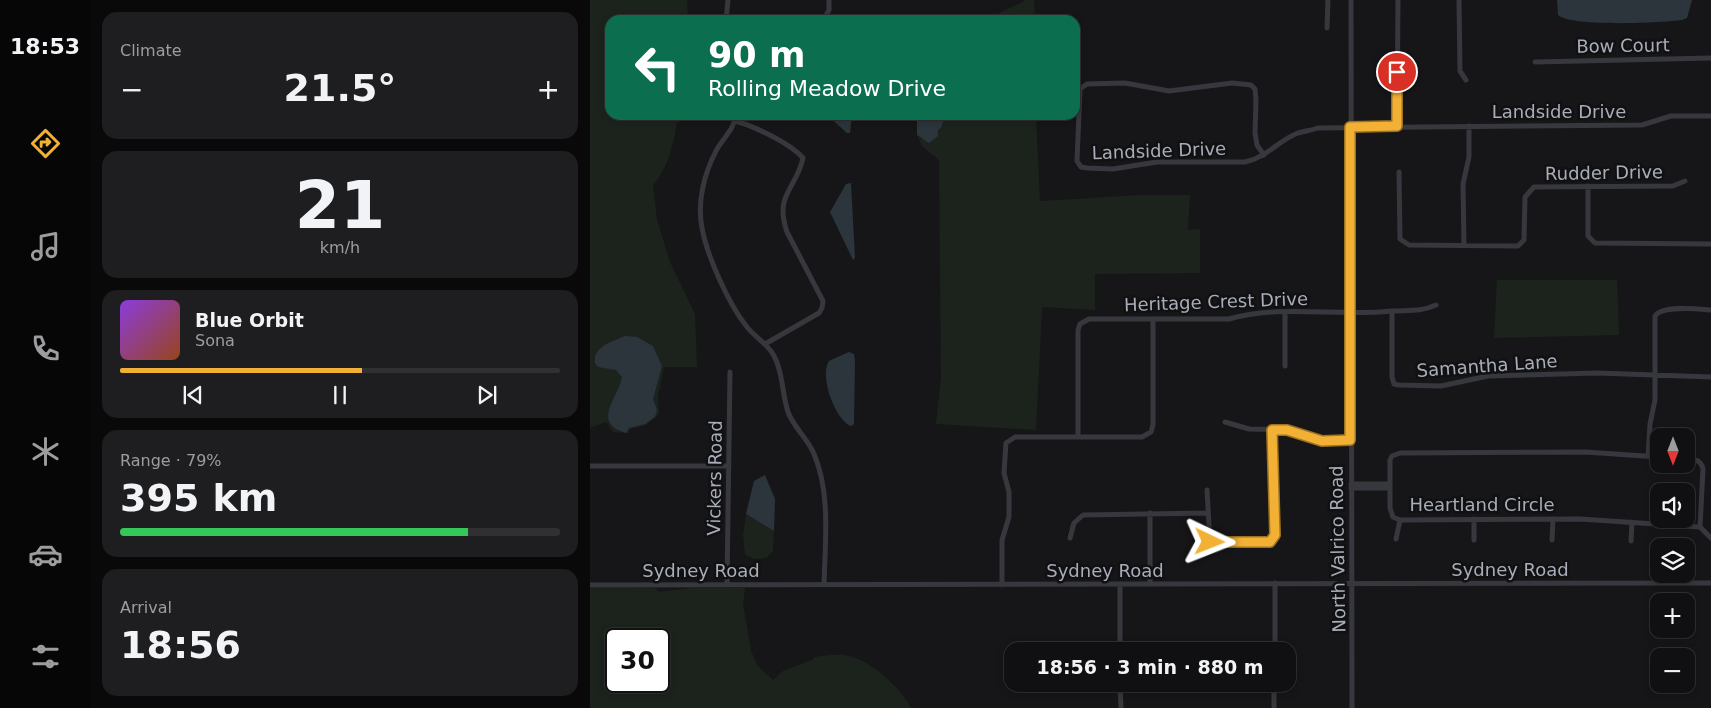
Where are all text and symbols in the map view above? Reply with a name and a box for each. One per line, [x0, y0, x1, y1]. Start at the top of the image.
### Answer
text: 18:53 [10, 34, 80, 59]
street label: Bow Court [1576, 34, 1670, 57]
icon: left [625, 35, 690, 100]
text: 90 m [708, 35, 805, 75]
text: Climate [120, 41, 182, 60]
pin [1376, 51, 1418, 93]
icon: arrive [1383, 58, 1411, 86]
text: 21.5° [284, 66, 396, 110]
text: − [120, 73, 143, 106]
text: + [537, 73, 560, 106]
text: Rolling Meadow Drive [708, 76, 946, 101]
street label: Landside Drive [1492, 101, 1626, 122]
icon: directions [28, 126, 63, 161]
street label: Landside Drive [1091, 138, 1227, 163]
street label: Rudder Drive [1545, 161, 1663, 184]
text: 21 [295, 168, 385, 243]
icon: music [28, 229, 63, 264]
text: km/h [320, 238, 360, 257]
street label: Heritage Crest Drive [1124, 288, 1308, 315]
text: Blue Orbit [195, 309, 304, 331]
icon: phone [28, 331, 63, 366]
text: Sona [195, 331, 235, 350]
street label: Samantha Lane [1416, 350, 1558, 381]
icon: previous [179, 381, 207, 409]
icon: pause [326, 381, 354, 409]
icon: next [473, 381, 501, 409]
street label: Vickers Road [703, 420, 726, 536]
north arrow [1650, 428, 1695, 472]
map controls [1650, 428, 1695, 693]
icon: climate [28, 434, 63, 469]
text: Range · 79% [120, 451, 222, 470]
street label: North Valrico Road [1326, 465, 1349, 633]
text: 395 km [120, 476, 277, 520]
button: sound [1650, 483, 1695, 528]
street label: Heartland Circle [1409, 494, 1555, 515]
position arrow [1183, 515, 1235, 567]
icon: car [28, 537, 63, 572]
button: layers [1650, 538, 1695, 583]
street label: Sydney Road [1451, 559, 1569, 580]
street label: Sydney Road [642, 560, 760, 581]
street label: Sydney Road [1046, 560, 1164, 581]
button: + [1650, 593, 1695, 638]
text: Arrival [120, 598, 172, 617]
text: 18:56 [120, 623, 241, 667]
speed limit sign: 30 [605, 628, 670, 693]
icon: filters [28, 639, 63, 674]
button: − [1650, 648, 1695, 693]
text: 18:56 · 3 min · 880 m [1036, 656, 1264, 678]

